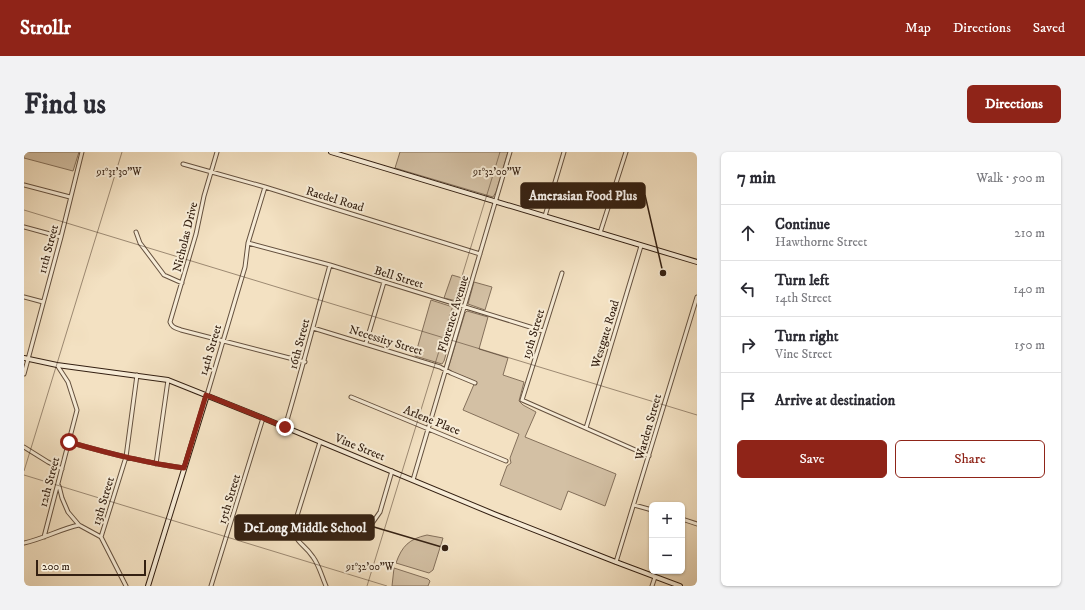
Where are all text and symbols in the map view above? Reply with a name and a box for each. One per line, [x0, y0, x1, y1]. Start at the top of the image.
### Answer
text: Strollr [20, 17, 71, 40]
text: Map [905, 19, 931, 37]
text: Directions [953, 19, 1011, 37]
text: Saved [1033, 19, 1065, 37]
button: Directions [967, 85, 1061, 123]
text: Find us [24, 87, 106, 122]
text: 91°31'30"W [95, 166, 142, 178]
text: 91°32'00"W [472, 166, 522, 178]
text: 7 min [737, 167, 776, 189]
text: Walk · 500 m [976, 170, 1045, 186]
callout: Amerasian Food Plus [521, 183, 645, 208]
street label: Raedel Road [304, 184, 366, 215]
text: Amerasian Food Plus [528, 188, 638, 204]
street label: Nicholas Drive [170, 200, 201, 274]
text: Continue [775, 215, 830, 234]
icon: ahead [737, 222, 759, 244]
street label: 11th Street [35, 223, 62, 275]
text: 210 m [1014, 225, 1045, 241]
text: Hawthorne Street [775, 234, 867, 250]
street label: Bell Street [372, 263, 425, 292]
text: Turn left [775, 271, 829, 290]
street label: Florence Avenue [435, 274, 472, 354]
icon: left [737, 278, 759, 300]
text: 140 m [1013, 281, 1045, 297]
text: 14th Street [775, 290, 832, 306]
street label: Westgate Road [588, 298, 623, 371]
street label: 19th Street [519, 307, 548, 361]
street label: 16th Street [286, 317, 313, 371]
street label: Necessity Street [347, 322, 425, 359]
street label: 14th Street [196, 323, 225, 377]
text: Turn right [775, 327, 838, 346]
icon: right [737, 334, 759, 356]
text: 150 m [1014, 337, 1045, 353]
text: Vine Street [775, 346, 832, 362]
icon: arrive [737, 390, 759, 412]
text: Arrive at destination [775, 391, 895, 410]
street label: Warden Street [632, 392, 665, 463]
street label: Arlene Place [401, 402, 463, 439]
route end [276, 418, 294, 436]
street label: Vine Street [332, 430, 387, 464]
route start [60, 433, 78, 451]
button: Save [737, 440, 887, 478]
button: Share [895, 440, 1045, 478]
street label: 12th Street [36, 455, 63, 509]
street label: 15th Street [215, 472, 244, 526]
street label: 13th Street [89, 475, 118, 527]
map controls [649, 502, 685, 574]
button: + [649, 502, 685, 538]
callout: DeLong Middle School [235, 515, 374, 540]
text: DeLong Middle School [244, 520, 367, 537]
button: − [649, 538, 685, 574]
scale bar [36, 558, 146, 577]
text: 200 m [42, 560, 70, 574]
text: 91°32'00"W [345, 561, 395, 573]

